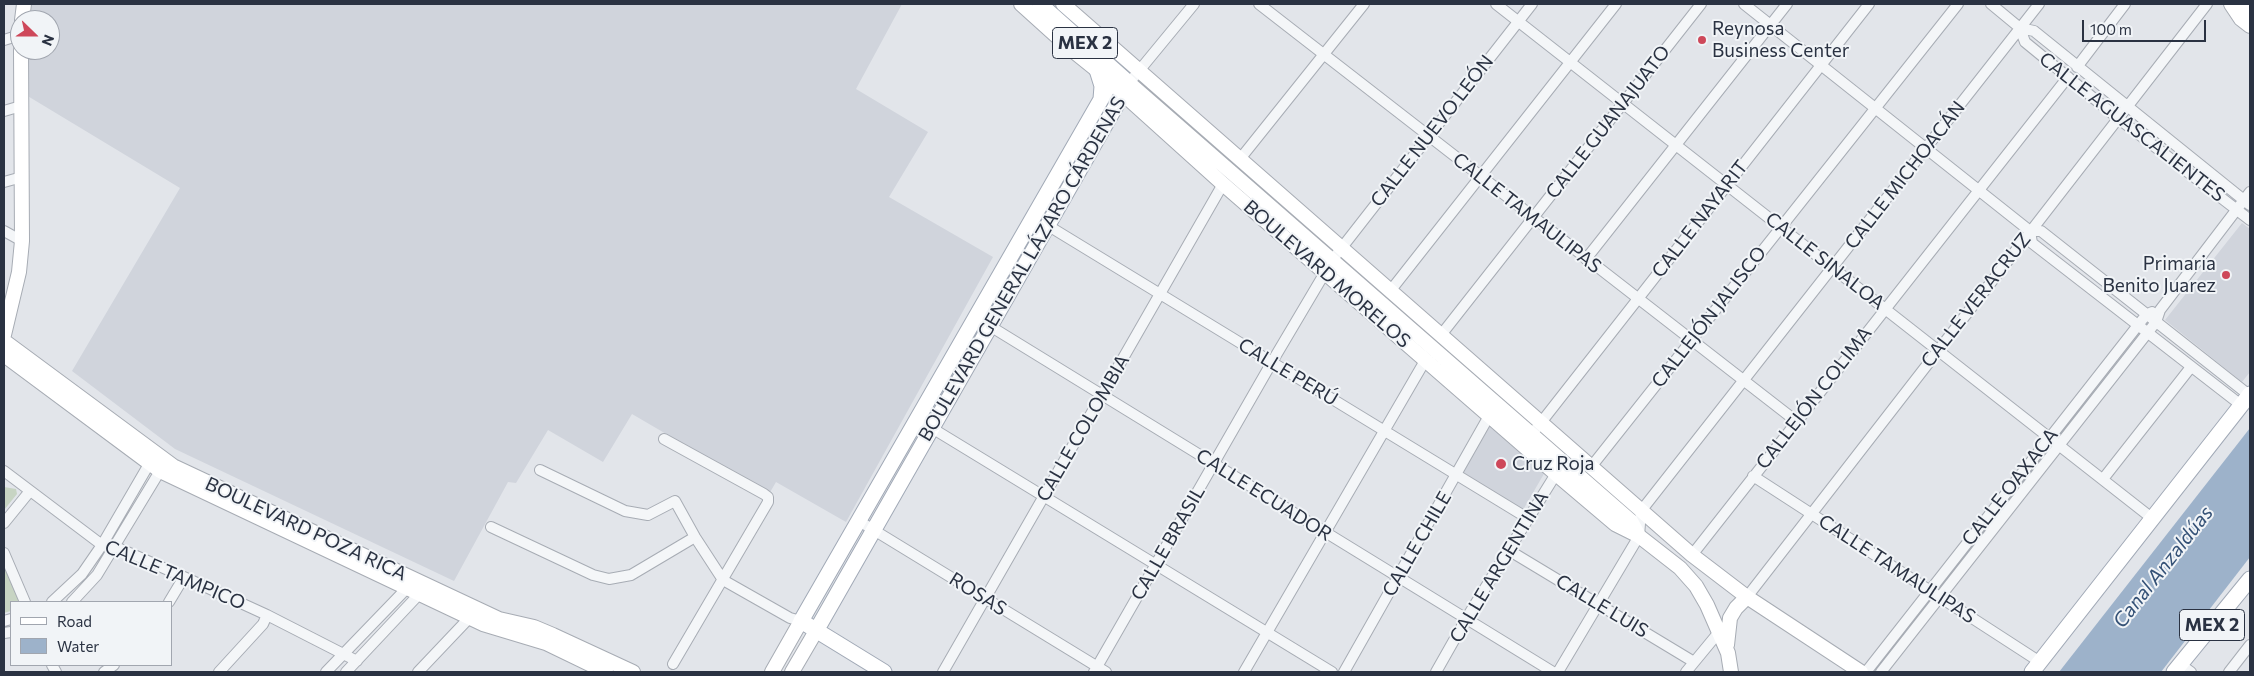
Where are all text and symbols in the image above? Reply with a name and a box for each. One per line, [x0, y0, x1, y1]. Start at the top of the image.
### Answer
north arrow [10, 10, 60, 60]
scale bar [2084, 10, 2208, 42]
place label: Reynosa Business Center [1712, 18, 1849, 62]
text: 100 m [2090, 20, 2132, 38]
road number: MEX 2 [1052, 28, 1118, 58]
text: N [39, 32, 58, 48]
marker: Reynosa Business Center [1696, 34, 1708, 46]
street label: CALLE GUANAJUATO [1541, 41, 1675, 203]
street label: CALLE AGUASCALIENTES [2035, 47, 2229, 207]
street label: CALLE NUEVO LEÓN [1366, 51, 1498, 211]
street label: BOULEVARD GENERAL LÁZARO CÁRDENAS [914, 93, 1130, 445]
street label: CALLE MICHOACÁN [1840, 96, 1970, 254]
street label: CALLE TAMAULIPAS [1448, 148, 1606, 278]
street label: CALLE NAYARIT [1647, 156, 1753, 282]
street label: BOULEVARD MORELOS [1239, 195, 1415, 353]
street label: CALLE SINALOA [1761, 207, 1889, 315]
street label: CALLE VERACRUZ [1916, 228, 2036, 372]
street label: CALLEJÓN JALISCO [1647, 242, 1771, 392]
place label: Primaria Benito Juarez [2102, 253, 2216, 297]
marker: Primaria Benito Juarez [2220, 269, 2232, 281]
street label: CALLEJÓN COLIMA [1751, 322, 1877, 474]
street label: CALLE PERÚ [1234, 333, 1342, 411]
street label: CALLE COLOMBIA [1032, 350, 1134, 506]
street label: CALLE OAXACA [1957, 424, 2063, 550]
street label: CALLE ECUADOR [1192, 444, 1336, 546]
place label: Cruz Roja [1512, 453, 1595, 475]
marker: Cruz Roja [1494, 457, 1508, 471]
street label: BOULEVARD POZA RICA [202, 472, 410, 586]
street label: CALLE BRASIL [1126, 482, 1210, 604]
street label: CALLE CHILE [1378, 487, 1456, 601]
street label: CALLE ARGENTINA [1445, 487, 1553, 647]
water label: Canal Anzaldúas [2108, 501, 2218, 633]
street label: CALLE TAMAULIPAS [1814, 510, 1980, 628]
street label: CALLE TAMPICO [101, 535, 249, 615]
street label: ROSAS [945, 568, 1011, 620]
street label: CALLE LUIS [1552, 569, 1652, 643]
legend [10, 601, 172, 666]
road number: MEX 2 [2180, 610, 2244, 640]
text: Road [57, 612, 92, 630]
text: Water [57, 637, 99, 655]

